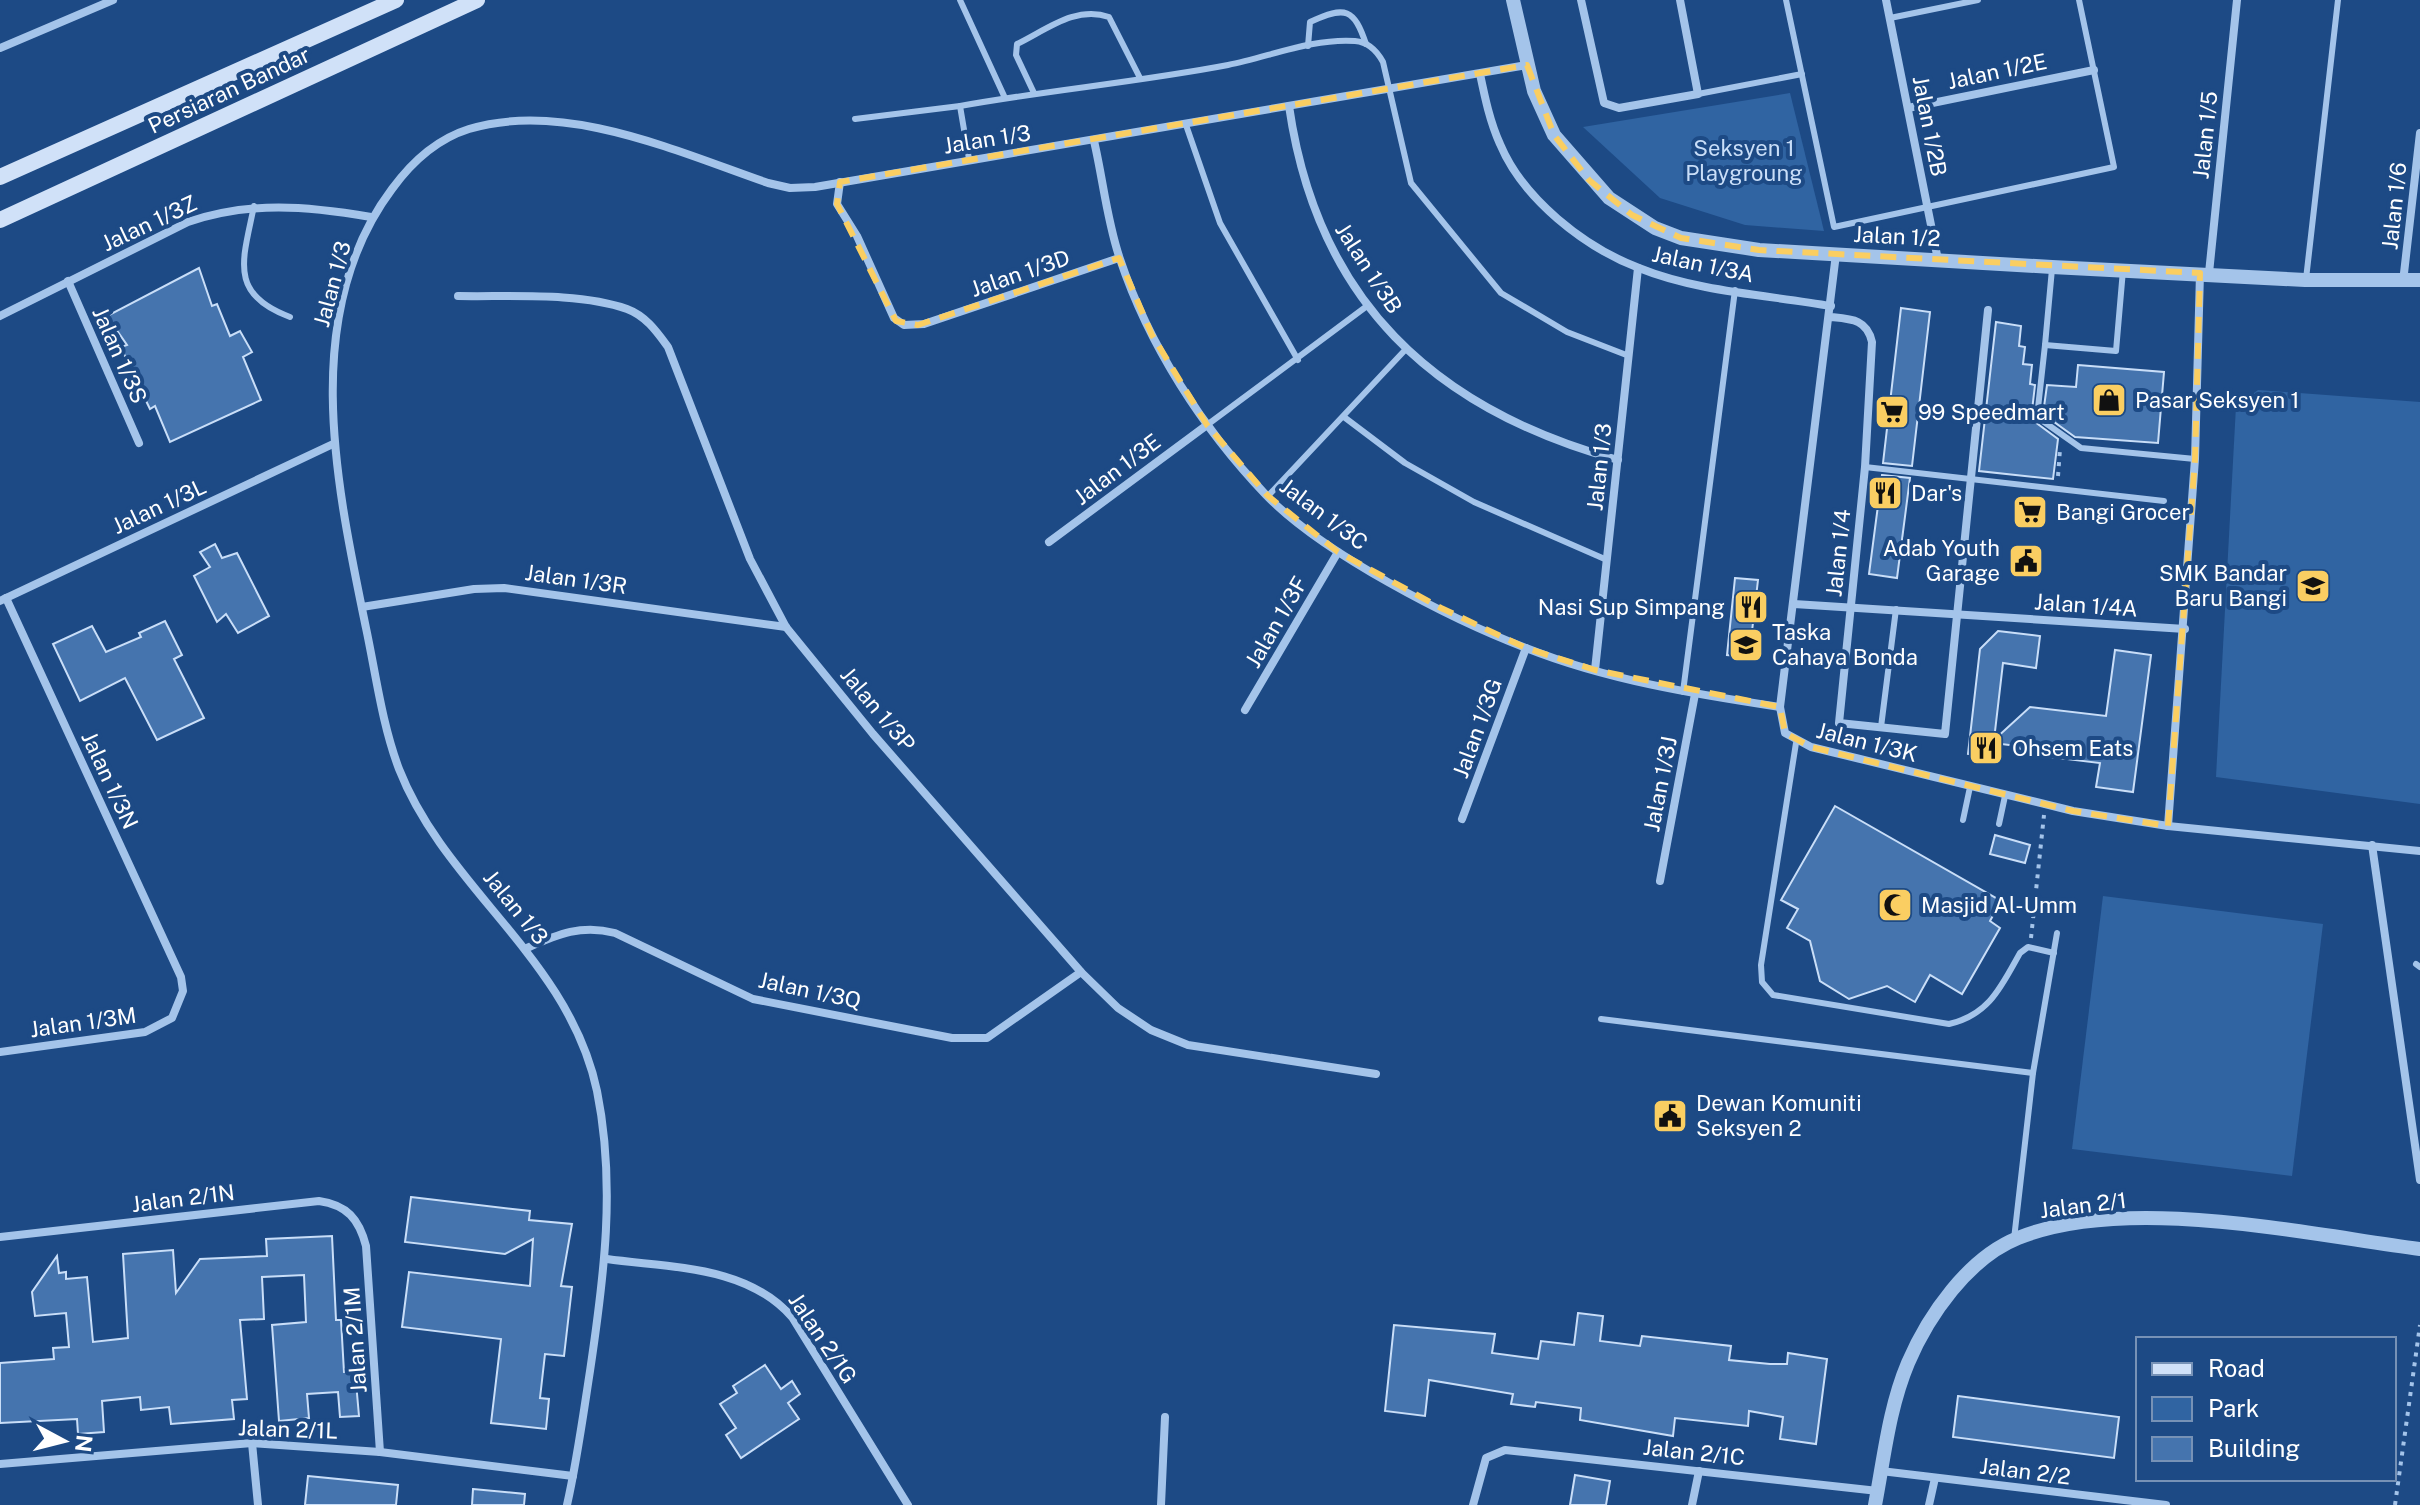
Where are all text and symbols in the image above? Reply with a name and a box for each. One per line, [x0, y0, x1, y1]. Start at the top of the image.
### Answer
street label: Persiaran Bandar [144, 41, 314, 139]
street label: Jalan 1/2E [1945, 48, 2049, 94]
street label: Jalan 1/2B [1908, 73, 1952, 179]
street label: Jalan 1/5 [2187, 90, 2223, 180]
street label: Jalan 1/3 [942, 119, 1032, 159]
park label: Seksyen 1 Playgroung [1685, 135, 1803, 186]
street label: Jalan 1/6 [2376, 161, 2412, 251]
street label: Jalan 1/3Z [97, 190, 201, 256]
street label: Jalan 1/3B [1330, 218, 1408, 318]
street label: Jalan 1/2 [1853, 221, 1941, 251]
street label: Jalan 1/3 [308, 238, 356, 330]
street label: Jalan 1/3A [1650, 241, 1756, 287]
street label: Jalan 1/3D [967, 244, 1073, 302]
street label: Jalan 1/3S [87, 303, 153, 407]
shop icon: Pasar Seksyen 1 [2090, 381, 2128, 419]
place label: Pasar Seksyen 1 [2135, 387, 2300, 413]
supermarket icon: 99 Speedmart [1873, 393, 1911, 431]
place label: 99 Speedmart [1918, 399, 2065, 425]
street label: Jalan 1/3 [1581, 422, 1617, 512]
street label: Jalan 1/3E [1069, 428, 1165, 510]
street label: Jalan 1/3L [108, 473, 210, 539]
street label: Jalan 1/3C [1275, 473, 1373, 555]
restaurant icon: Dar's [1866, 474, 1904, 512]
place label: Dar's [1911, 480, 1962, 506]
supermarket icon: Bangi Grocer [2011, 493, 2049, 531]
place label: Bangi Grocer [2056, 499, 2190, 525]
street label: Jalan 1/4 [1820, 508, 1856, 598]
place label: Adab Youth Garage [1883, 535, 2000, 586]
public building icon: Adab Youth Garage [2007, 542, 2045, 580]
street label: Jalan 1/3R [523, 559, 629, 599]
place label: SMK Bandar Baru Bangi [2159, 560, 2287, 611]
school or university icon: SMK Bandar Baru Bangi [2294, 567, 2332, 605]
street label: Jalan 1/3F [1239, 572, 1313, 672]
restaurant icon: Nasi Sup Simpang [1732, 588, 1770, 626]
street label: Jalan 1/4A [2033, 588, 2139, 622]
place label: Nasi Sup Simpang [1538, 594, 1725, 620]
place label: Taska Cahaya Bonda [1772, 619, 1918, 670]
school or university icon: Taska Cahaya Bonda [1727, 626, 1765, 664]
street label: Jalan 1/3P [835, 662, 921, 756]
street label: Jalan 1/3G [1447, 675, 1507, 781]
street label: Jalan 1/3K [1814, 717, 1920, 767]
street label: Jalan 1/3N [76, 727, 144, 833]
restaurant icon: Ohsem Eats [1967, 729, 2005, 767]
street label: Jalan 1/3J [1638, 734, 1682, 834]
place label: Ohsem Eats [2012, 735, 2133, 761]
street label: Jalan 1/3 [478, 865, 554, 949]
mosque icon: Masjid Al-Umm [1876, 886, 1914, 924]
place label: Masjid Al-Umm [1921, 892, 2077, 918]
street label: Jalan 1/3Q [756, 966, 864, 1014]
street label: Jalan 1/3M [28, 1002, 138, 1042]
place label: Dewan Komuniti Seksyen 2 [1696, 1090, 1862, 1141]
public building icon: Dewan Komuniti Seksyen 2 [1651, 1097, 1689, 1135]
street label: Jalan 2/1N [130, 1179, 236, 1217]
street label: Jalan 2/1 [2038, 1187, 2128, 1223]
street label: Jalan 2/1M [338, 1286, 372, 1394]
street label: Jalan 2/1G [783, 1288, 863, 1388]
legend [2136, 1337, 2396, 1481]
text: Road [2208, 1354, 2265, 1382]
text: Park [2208, 1394, 2259, 1422]
north arrow [24, 1401, 104, 1481]
street label: Jalan 2/1L [238, 1414, 338, 1444]
text: N [70, 1433, 98, 1454]
street label: Jalan 2/1C [1642, 1434, 1746, 1470]
text: Building [2208, 1434, 2300, 1462]
street label: Jalan 2/2 [1978, 1453, 2072, 1489]

